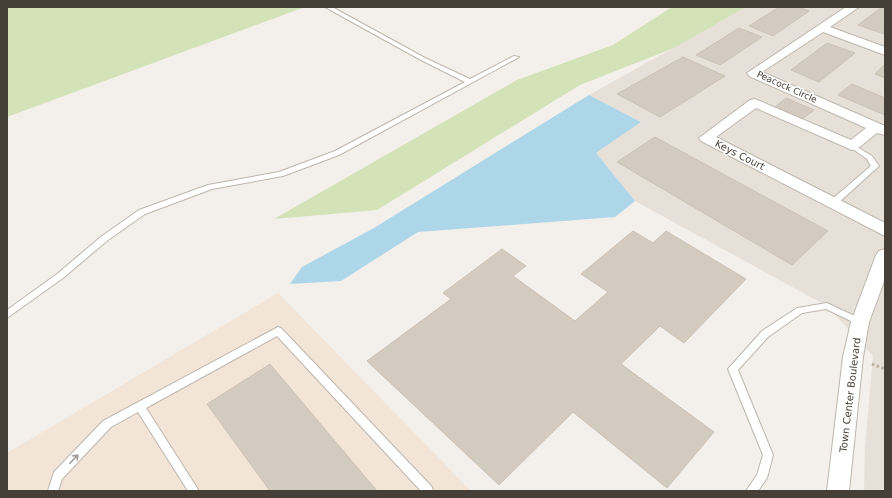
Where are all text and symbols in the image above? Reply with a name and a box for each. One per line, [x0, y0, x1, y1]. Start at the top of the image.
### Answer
street label: Peacock Circle [755, 69, 819, 105]
street label: Keys Court [713, 138, 767, 172]
street label: Town Center Boulevard [837, 337, 863, 454]
one-way arrow [69, 454, 79, 464]

